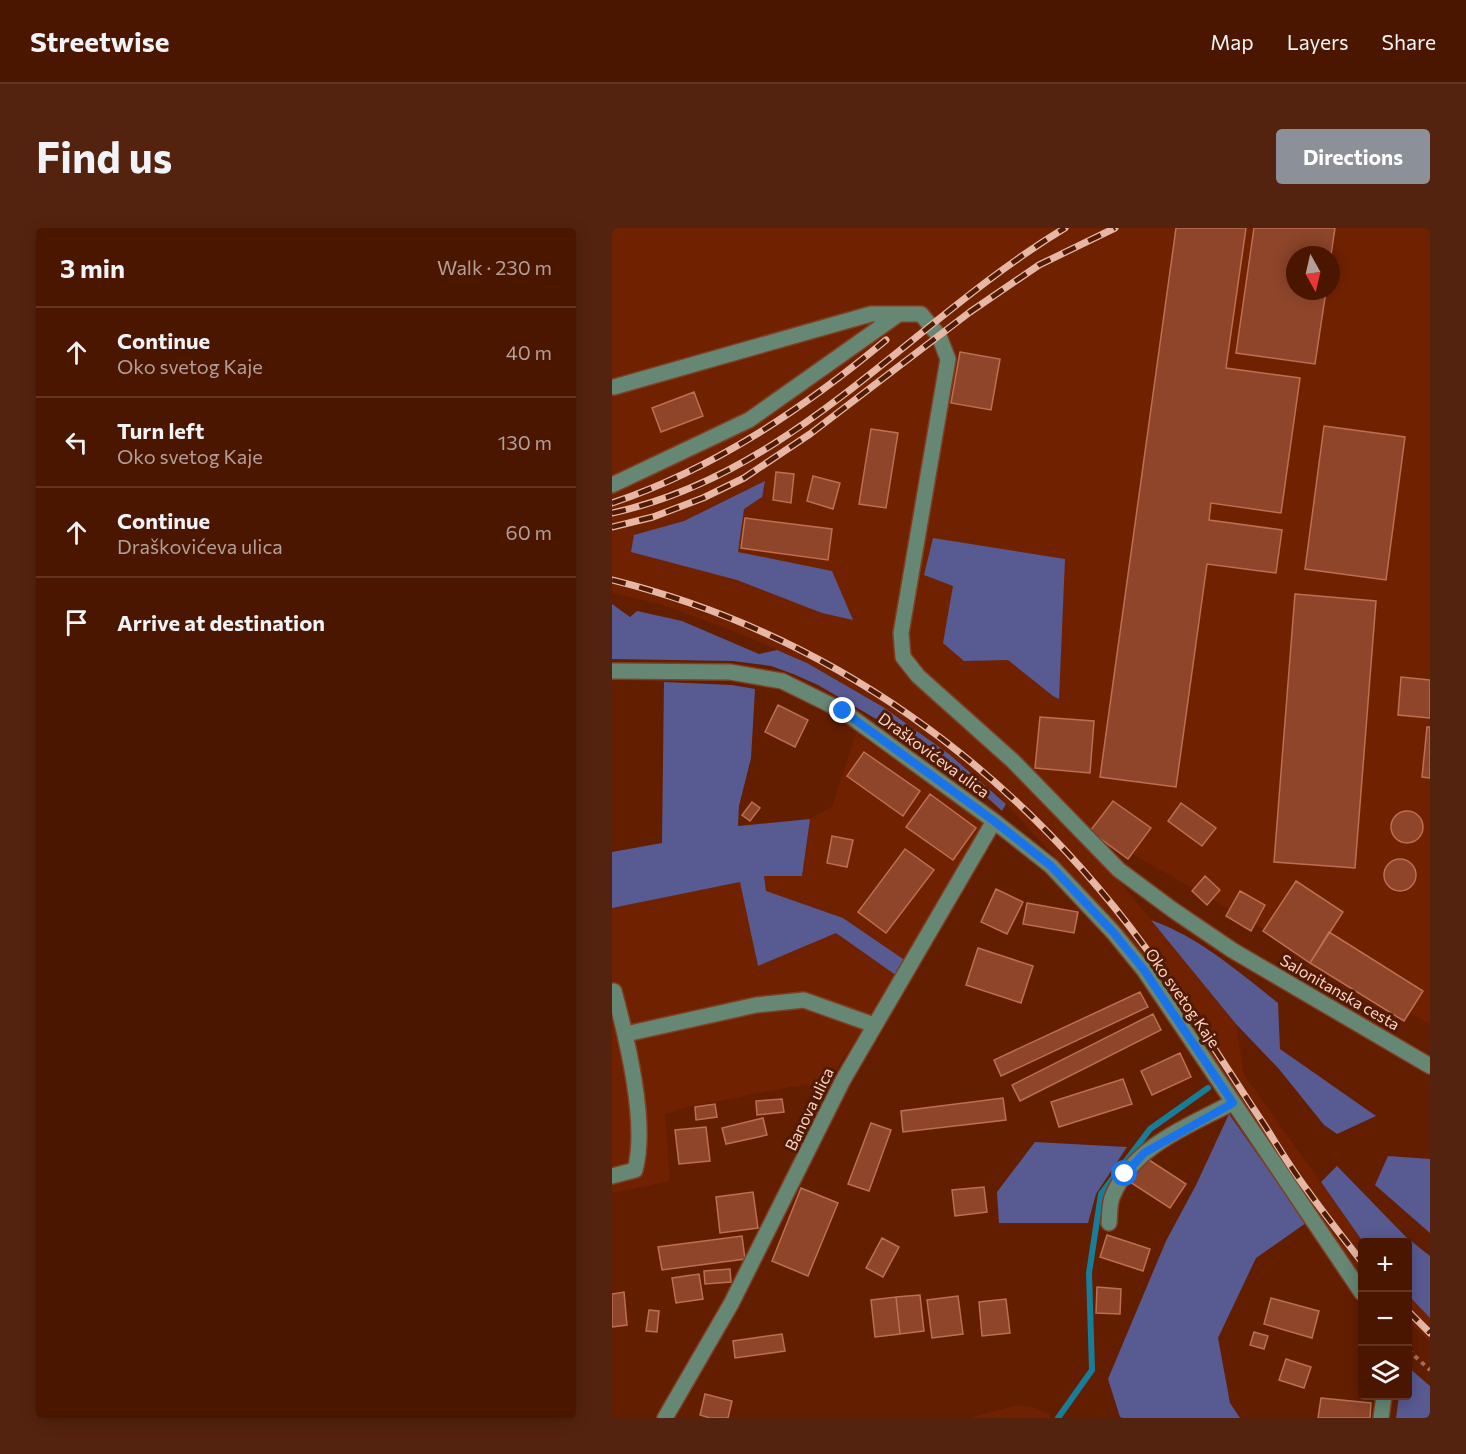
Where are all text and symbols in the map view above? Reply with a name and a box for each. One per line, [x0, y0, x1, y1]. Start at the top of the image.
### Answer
text: Streetwise [30, 24, 170, 58]
text: Map [1210, 29, 1254, 54]
text: Layers [1287, 29, 1349, 54]
text: Share [1382, 29, 1436, 54]
button: Directions [1276, 129, 1430, 184]
text: Find us [36, 130, 172, 182]
north arrow [1286, 246, 1340, 300]
text: 3 min [60, 252, 125, 283]
text: Walk · 230 m [437, 255, 552, 279]
text: Continue [117, 327, 210, 354]
icon: ahead [60, 336, 93, 369]
text: 40 m [506, 340, 552, 364]
text: Oko svetog Kaje [117, 354, 263, 378]
text: Turn left [117, 417, 204, 444]
icon: left [60, 426, 93, 459]
text: 130 m [498, 430, 552, 454]
text: Oko svetog Kaje [117, 444, 263, 468]
text: Continue [117, 507, 210, 534]
icon: ahead [60, 516, 93, 549]
text: 60 m [506, 520, 552, 544]
text: Draškovićeva ulica [117, 534, 283, 558]
icon: arrive [60, 606, 93, 639]
text: Arrive at destination [117, 609, 325, 636]
route end [829, 697, 855, 723]
street label: Draškovićeva ulica [875, 708, 994, 801]
street label: Oko svetog Kaje [1142, 944, 1225, 1051]
street label: Salonitanska cesta [1277, 950, 1403, 1033]
street label: Banova ulica [780, 1064, 837, 1153]
route start [1111, 1160, 1137, 1186]
map controls [1358, 1238, 1412, 1400]
button: + [1358, 1238, 1412, 1292]
button: − [1358, 1292, 1412, 1346]
button: layers [1358, 1346, 1412, 1400]

